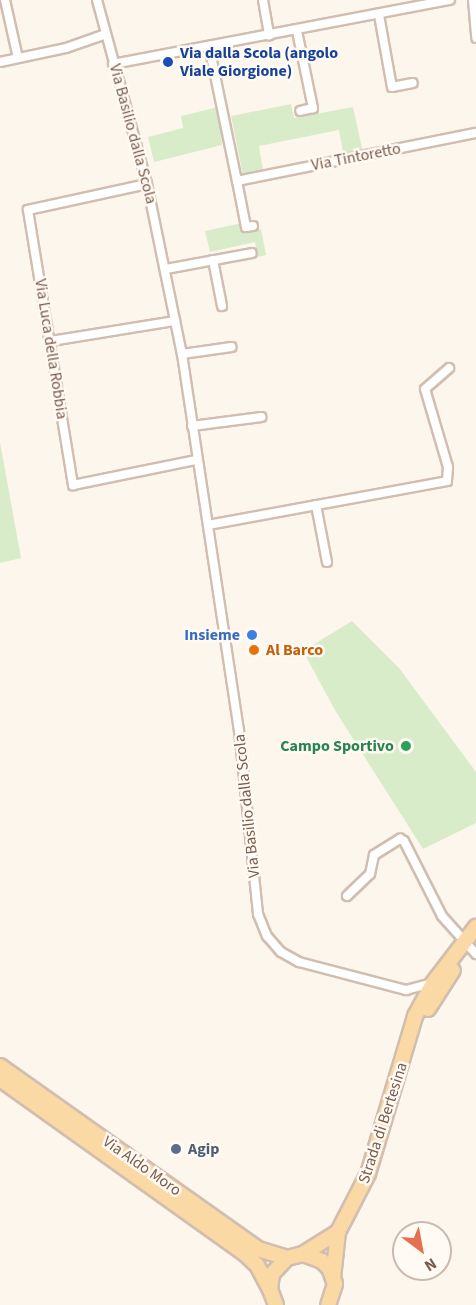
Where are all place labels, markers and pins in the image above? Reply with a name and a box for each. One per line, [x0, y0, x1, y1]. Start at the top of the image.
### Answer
place label: Via dalla Scola (angolo Viale Giorgione) [180, 43, 338, 81]
marker: Via dalla Scola (angolo Viale Giorgione) [161, 55, 175, 69]
place label: Insieme [184, 625, 240, 645]
marker: Insieme [245, 628, 259, 642]
place label: Al Barco [266, 640, 323, 660]
marker: Al Barco [247, 643, 261, 657]
place label: Campo Sportivo [280, 736, 394, 756]
marker: Campo Sportivo [399, 739, 413, 753]
place label: Agip [188, 1139, 219, 1159]
marker: Agip [169, 1142, 183, 1156]

